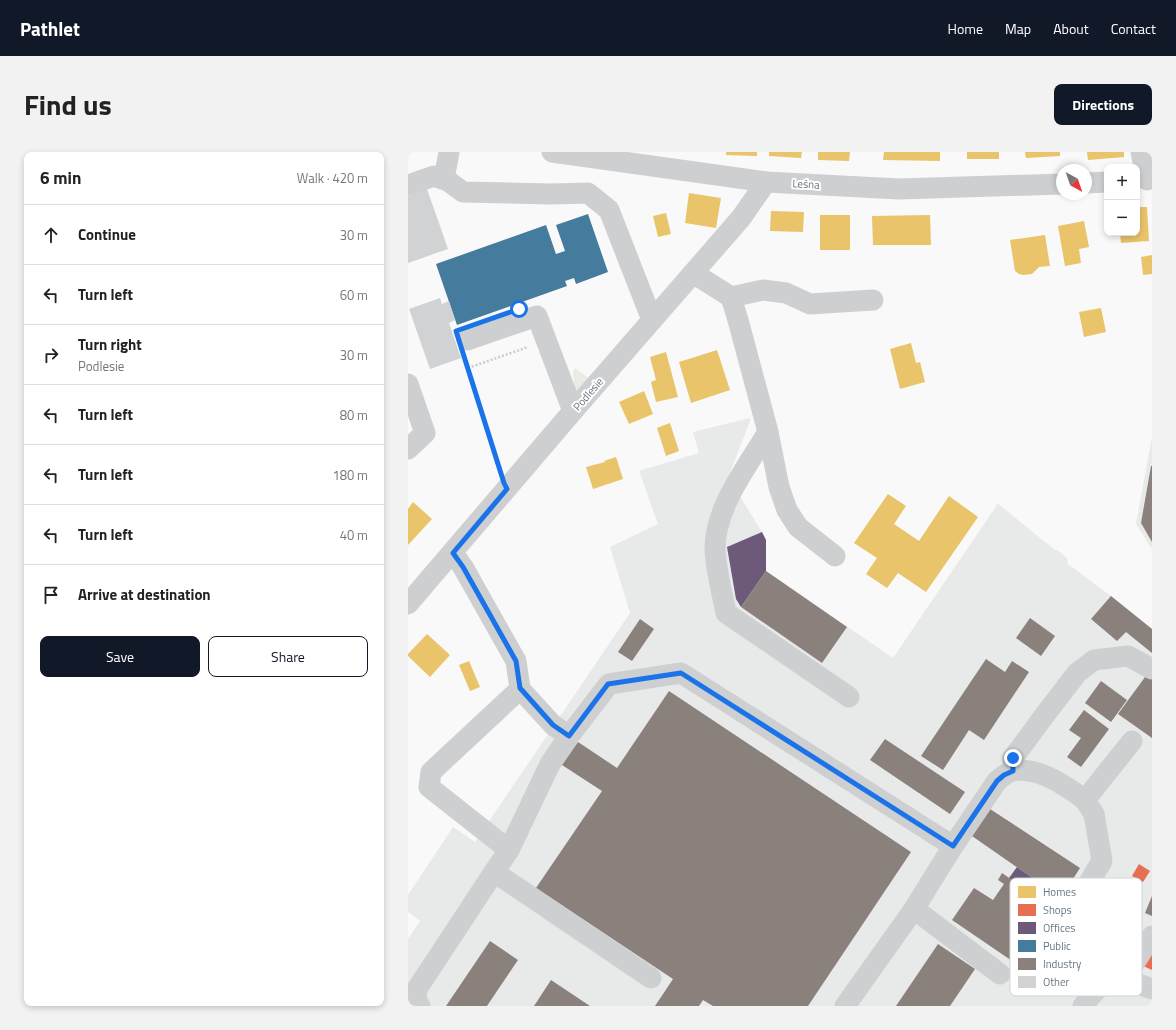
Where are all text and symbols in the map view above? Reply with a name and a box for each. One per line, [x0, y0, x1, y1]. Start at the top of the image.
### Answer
text: Pathlet [20, 14, 80, 43]
text: Home [948, 18, 983, 39]
text: Map [1005, 18, 1031, 39]
text: About [1053, 18, 1089, 39]
text: Contact [1111, 18, 1156, 39]
text: Find us [24, 83, 112, 126]
button: Directions [1054, 84, 1152, 125]
north arrow [1056, 164, 1092, 200]
map controls [1104, 164, 1140, 236]
button: + [1104, 164, 1140, 200]
text: 6 min [40, 165, 81, 191]
text: Walk · 420 m [297, 168, 368, 188]
street label: Leśna [792, 175, 821, 193]
button: − [1104, 200, 1140, 236]
text: Continue [78, 223, 136, 246]
icon: ahead [40, 224, 62, 246]
text: 30 m [340, 225, 368, 245]
text: Turn left [78, 283, 133, 306]
icon: left [40, 284, 62, 306]
text: 60 m [340, 285, 368, 305]
route start [510, 300, 528, 318]
text: Turn right [78, 333, 142, 356]
icon: right [40, 344, 62, 366]
text: 30 m [340, 345, 368, 365]
text: Podlesie [78, 356, 124, 376]
street label: Podlesie [569, 374, 607, 414]
text: Turn left [78, 403, 133, 426]
icon: left [40, 404, 62, 426]
text: 80 m [340, 405, 368, 425]
text: Turn left [78, 463, 133, 486]
icon: left [40, 464, 62, 486]
text: 180 m [332, 465, 368, 485]
text: Turn left [78, 523, 133, 546]
icon: left [40, 524, 62, 546]
text: 40 m [340, 525, 368, 545]
text: Arrive at destination [78, 583, 211, 606]
icon: arrive [40, 584, 62, 606]
button: Save [40, 636, 200, 677]
button: Share [208, 636, 368, 677]
route end [1004, 749, 1022, 767]
legend [1010, 878, 1142, 996]
text: Homes [1043, 884, 1076, 900]
text: Shops [1043, 902, 1072, 918]
text: Offices [1043, 920, 1075, 936]
text: Public [1043, 938, 1071, 954]
text: Industry [1043, 956, 1082, 972]
text: Other [1043, 974, 1070, 990]

